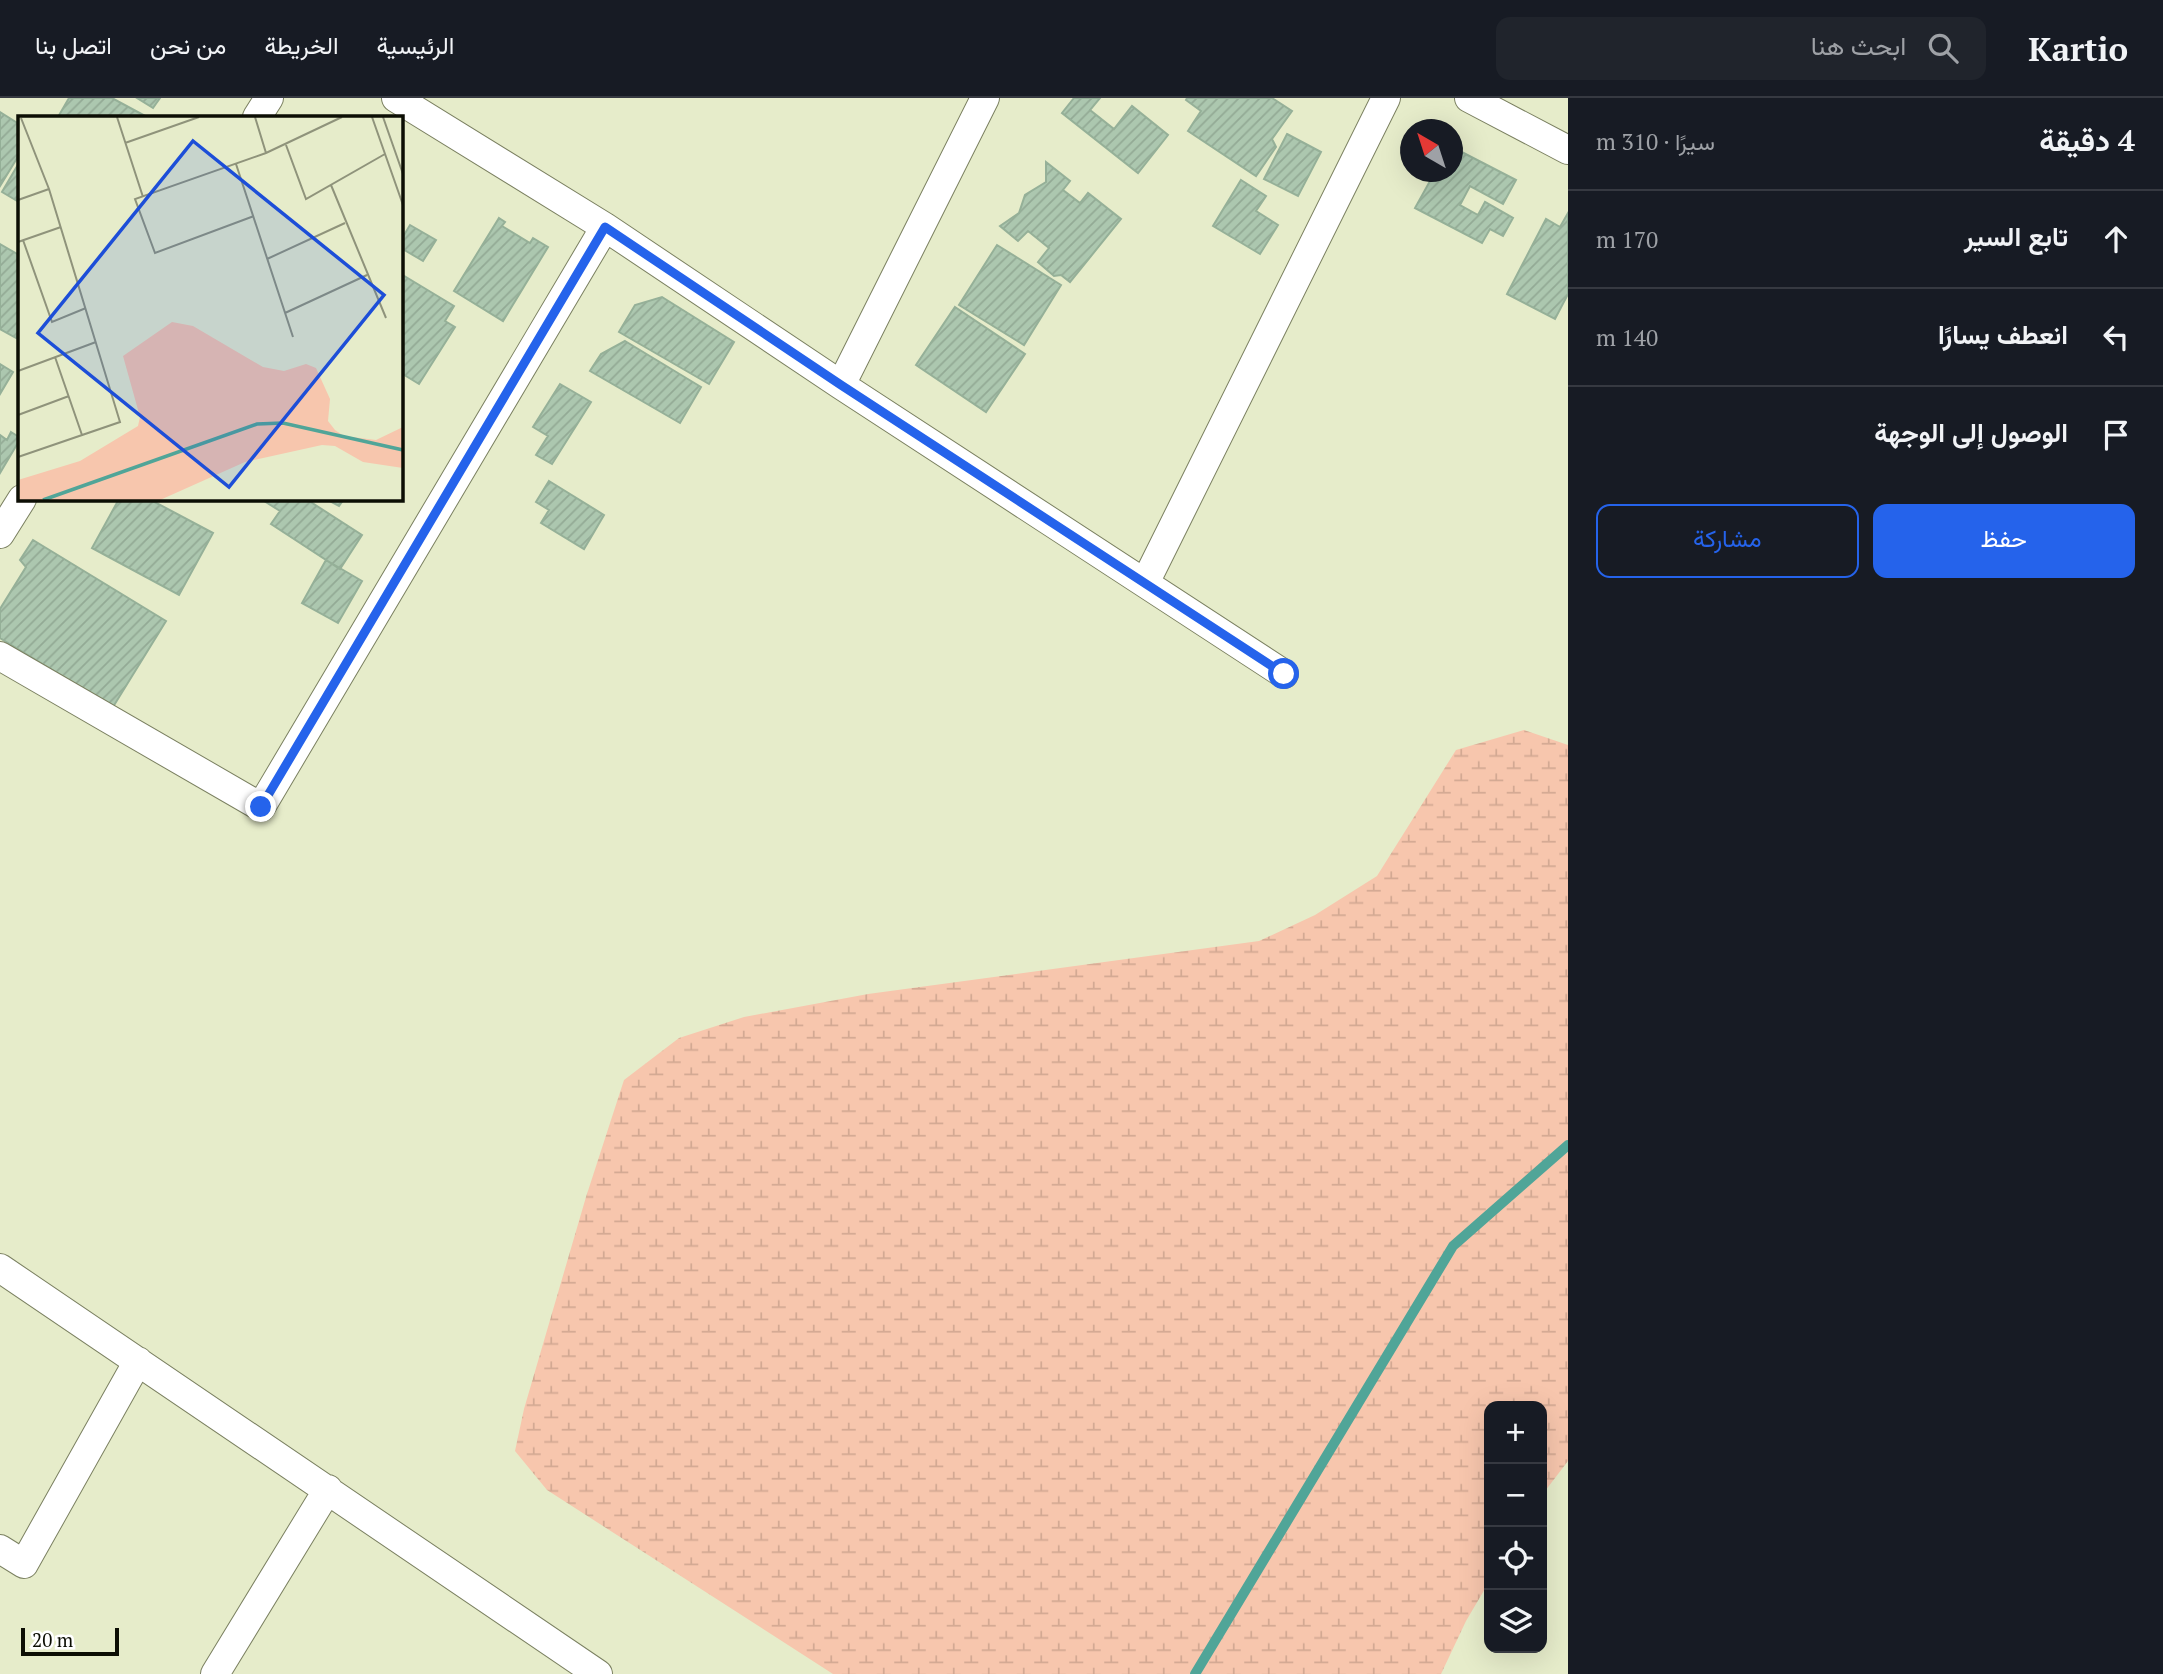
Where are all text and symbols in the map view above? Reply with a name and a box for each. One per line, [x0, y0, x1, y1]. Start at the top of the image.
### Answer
search box [1496, 17, 1986, 80]
text: Kartio [2028, 27, 2128, 70]
text: ابحث هنا [1811, 28, 1906, 62]
text: اتصل بنا [35, 29, 112, 61]
text: من نحن [150, 29, 226, 61]
text: الخريطة [264, 29, 339, 61]
text: الرئيسية [377, 29, 454, 61]
icon: search [1924, 29, 1962, 67]
inset map [18, 116, 402, 500]
north arrow [1400, 119, 1463, 182]
text: 4 دقيقة [2039, 120, 2135, 160]
text: سيرًا · 310 m [1596, 126, 1715, 157]
text: تابع السير [1964, 219, 2068, 253]
icon: ahead [2097, 220, 2135, 258]
text: 170 m [1596, 224, 1658, 255]
text: انعطف يسارًا [1938, 317, 2068, 351]
icon: left [2097, 318, 2135, 356]
text: 140 m [1596, 322, 1658, 353]
text: الوصول إلى الوجهة [1874, 415, 2068, 449]
icon: arrive [2097, 416, 2135, 454]
button: مشاركة [1596, 504, 1859, 578]
button: حفظ [1873, 504, 2135, 578]
route start [1268, 658, 1299, 689]
route end [245, 791, 276, 822]
map controls [1484, 1401, 1547, 1653]
button: + [1484, 1401, 1547, 1464]
button: − [1484, 1464, 1547, 1527]
button: locate [1484, 1527, 1547, 1590]
button: layers [1484, 1590, 1547, 1653]
scale bar [21, 1625, 119, 1657]
text: 20 m [32, 1627, 73, 1652]

